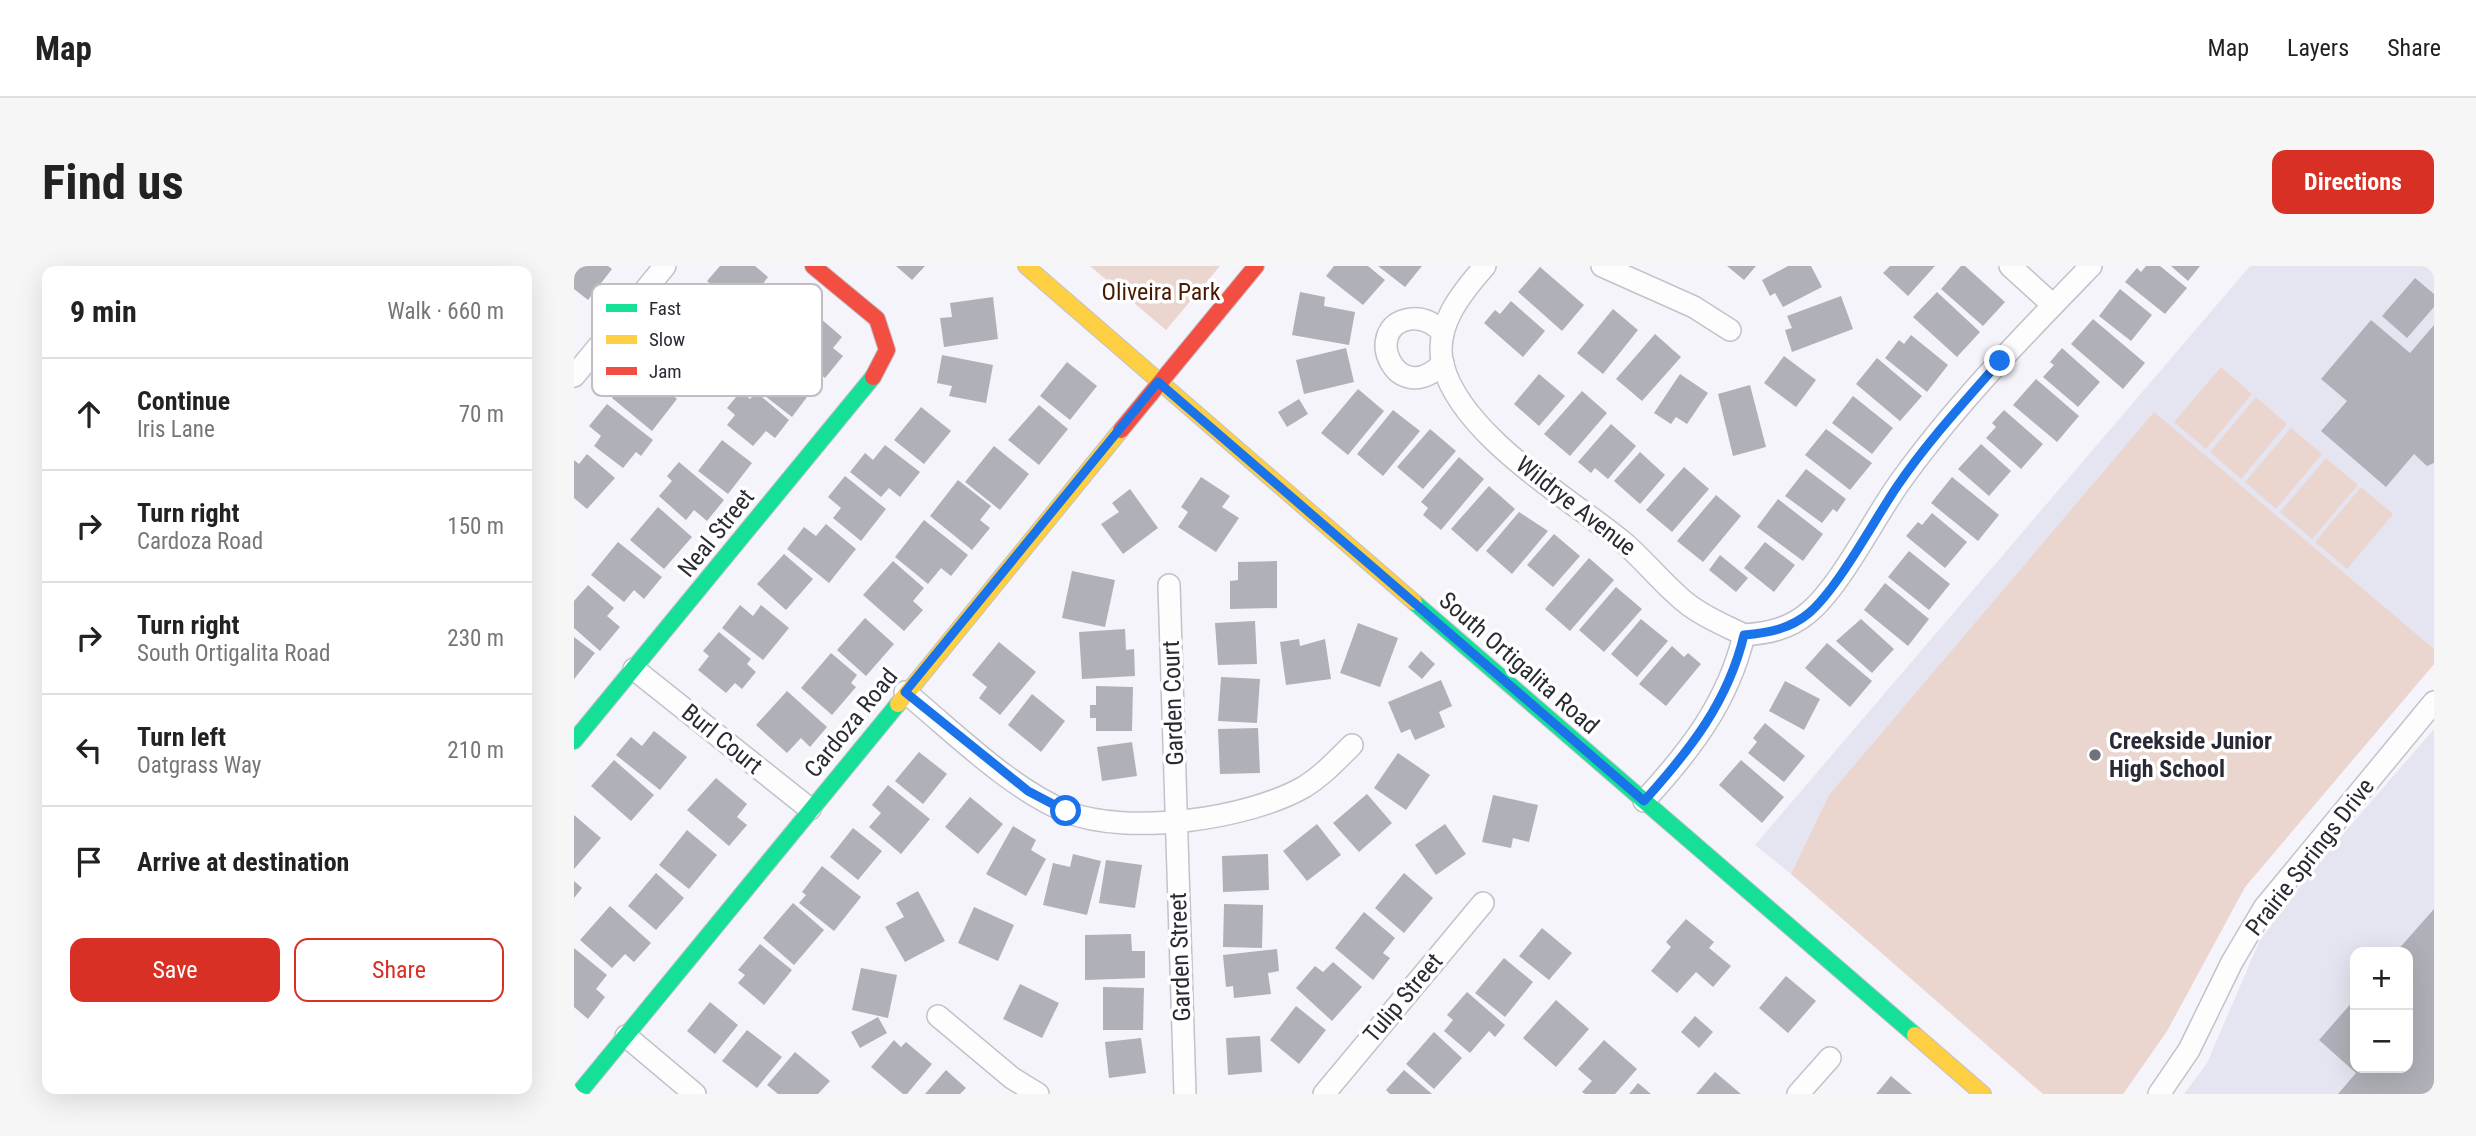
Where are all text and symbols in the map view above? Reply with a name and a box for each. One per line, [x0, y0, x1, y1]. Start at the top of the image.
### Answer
text: Map [35, 29, 92, 68]
text: Map [2208, 34, 2249, 62]
text: Layers [2287, 34, 2349, 62]
text: Share [2387, 34, 2441, 62]
button: Directions [2272, 150, 2434, 214]
text: Find us [42, 154, 184, 211]
park label: Oliveira Park [1102, 278, 1221, 306]
legend [592, 284, 822, 396]
text: 9 min [70, 294, 137, 329]
text: Fast [649, 297, 681, 320]
text: Walk · 660 m [387, 298, 504, 325]
text: Slow [649, 328, 685, 351]
route end [1984, 345, 2015, 376]
text: Jam [649, 360, 682, 383]
text: Continue [137, 386, 230, 416]
icon: ahead [70, 395, 108, 433]
text: 70 m [459, 401, 504, 428]
text: Iris Lane [137, 416, 215, 443]
street label: Wildrye Avenue [1510, 451, 1642, 561]
street label: Neal Street [672, 483, 760, 583]
text: Turn right [137, 498, 239, 528]
icon: right [70, 507, 108, 545]
text: 150 m [447, 513, 504, 540]
text: Cardoza Road [137, 528, 263, 555]
street label: South Ortigalita Road [1434, 586, 1604, 740]
text: Turn right [137, 610, 239, 640]
icon: right [70, 619, 108, 657]
text: 230 m [447, 625, 504, 652]
text: South Ortigalita Road [137, 640, 330, 667]
street label: Garden Court [1157, 640, 1189, 766]
street label: Cardoza Road [799, 663, 903, 783]
street label: Burl Court [676, 698, 768, 780]
text: Turn left [137, 722, 226, 752]
place label: Creekside Junior High School [2109, 727, 2272, 783]
icon: left [70, 731, 108, 769]
text: 210 m [447, 737, 504, 764]
marker: Creekside Junior High School [2087, 747, 2103, 763]
text: Oatgrass Way [137, 752, 261, 779]
street label: Prairie Springs Drive [2240, 773, 2380, 941]
route start [1050, 795, 1081, 826]
icon: arrive [70, 843, 108, 881]
text: Arrive at destination [137, 847, 349, 877]
street label: Garden Street [1164, 892, 1196, 1022]
button: Save [70, 938, 280, 1002]
button: Share [294, 938, 504, 1002]
map controls [2350, 947, 2413, 1073]
button: + [2350, 947, 2413, 1010]
street label: Tulip Street [1358, 948, 1448, 1048]
button: − [2350, 1010, 2413, 1073]

